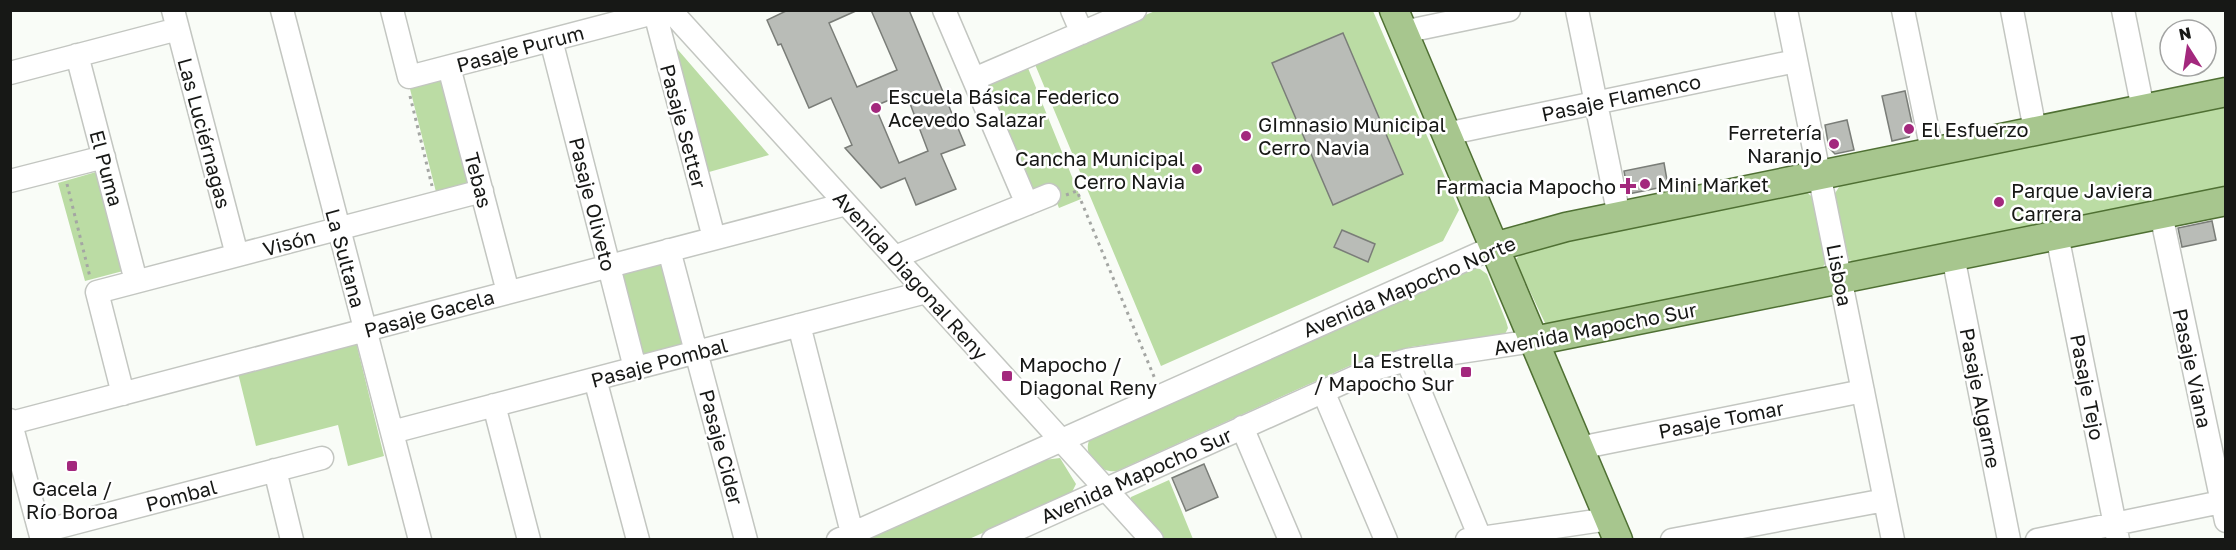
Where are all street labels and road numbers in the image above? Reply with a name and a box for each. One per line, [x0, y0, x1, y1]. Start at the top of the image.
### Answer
street label: Pasaje Purum [454, 19, 586, 77]
street label: Las Luciérnagas [173, 55, 237, 211]
street label: Pasaje Setter [656, 61, 712, 191]
street label: Pasaje Flamenco [1539, 68, 1703, 126]
street label: El Puma [85, 127, 129, 209]
street label: Pasaje Oliveto [565, 135, 621, 273]
street label: Tebas [460, 150, 498, 210]
street label: Avenida Diagonal Reny [829, 186, 993, 364]
street label: La Sultana [321, 206, 371, 310]
street label: Visón [260, 223, 318, 261]
street label: Avenida Mapocho Norte [1299, 230, 1519, 342]
street label: Lisboa [1822, 242, 1858, 308]
street label: Pasaje Gacela [361, 284, 497, 342]
street label: Avenida Mapocho Sur [1491, 296, 1699, 359]
street label: Pasaje Viana [2169, 306, 2217, 430]
street label: Pasaje Algarne [1956, 326, 2006, 470]
street label: Pasaje Pombal [588, 332, 730, 392]
street label: Pasaje Tejo [2066, 332, 2110, 442]
street label: Pasaje Cider [695, 387, 749, 508]
street label: Pasaje Tomar [1656, 395, 1786, 443]
street label: Avenida Mapocho Sur [1037, 422, 1235, 528]
street label: Pombal [143, 474, 219, 516]

